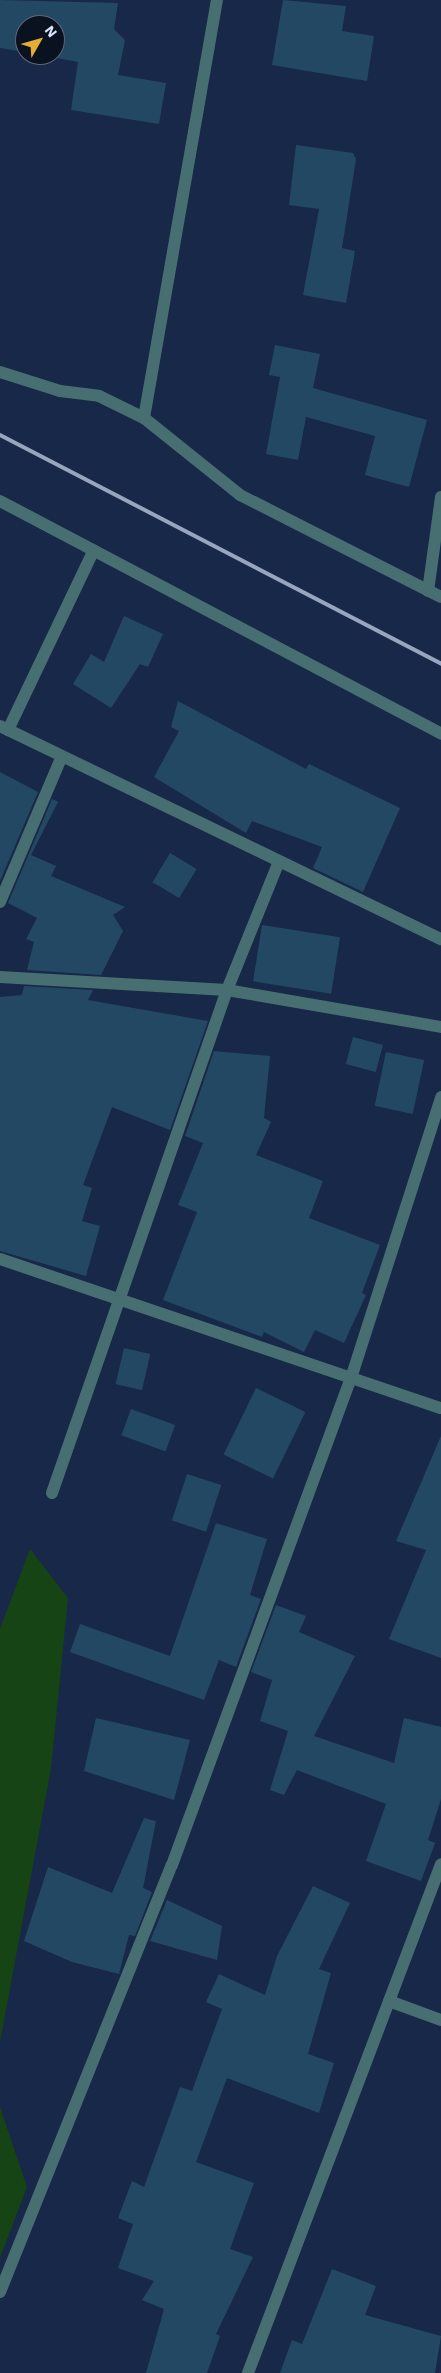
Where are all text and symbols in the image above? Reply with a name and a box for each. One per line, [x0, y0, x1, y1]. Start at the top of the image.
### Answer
north arrow [15, 15, 65, 65]
text: N [42, 22, 61, 40]

